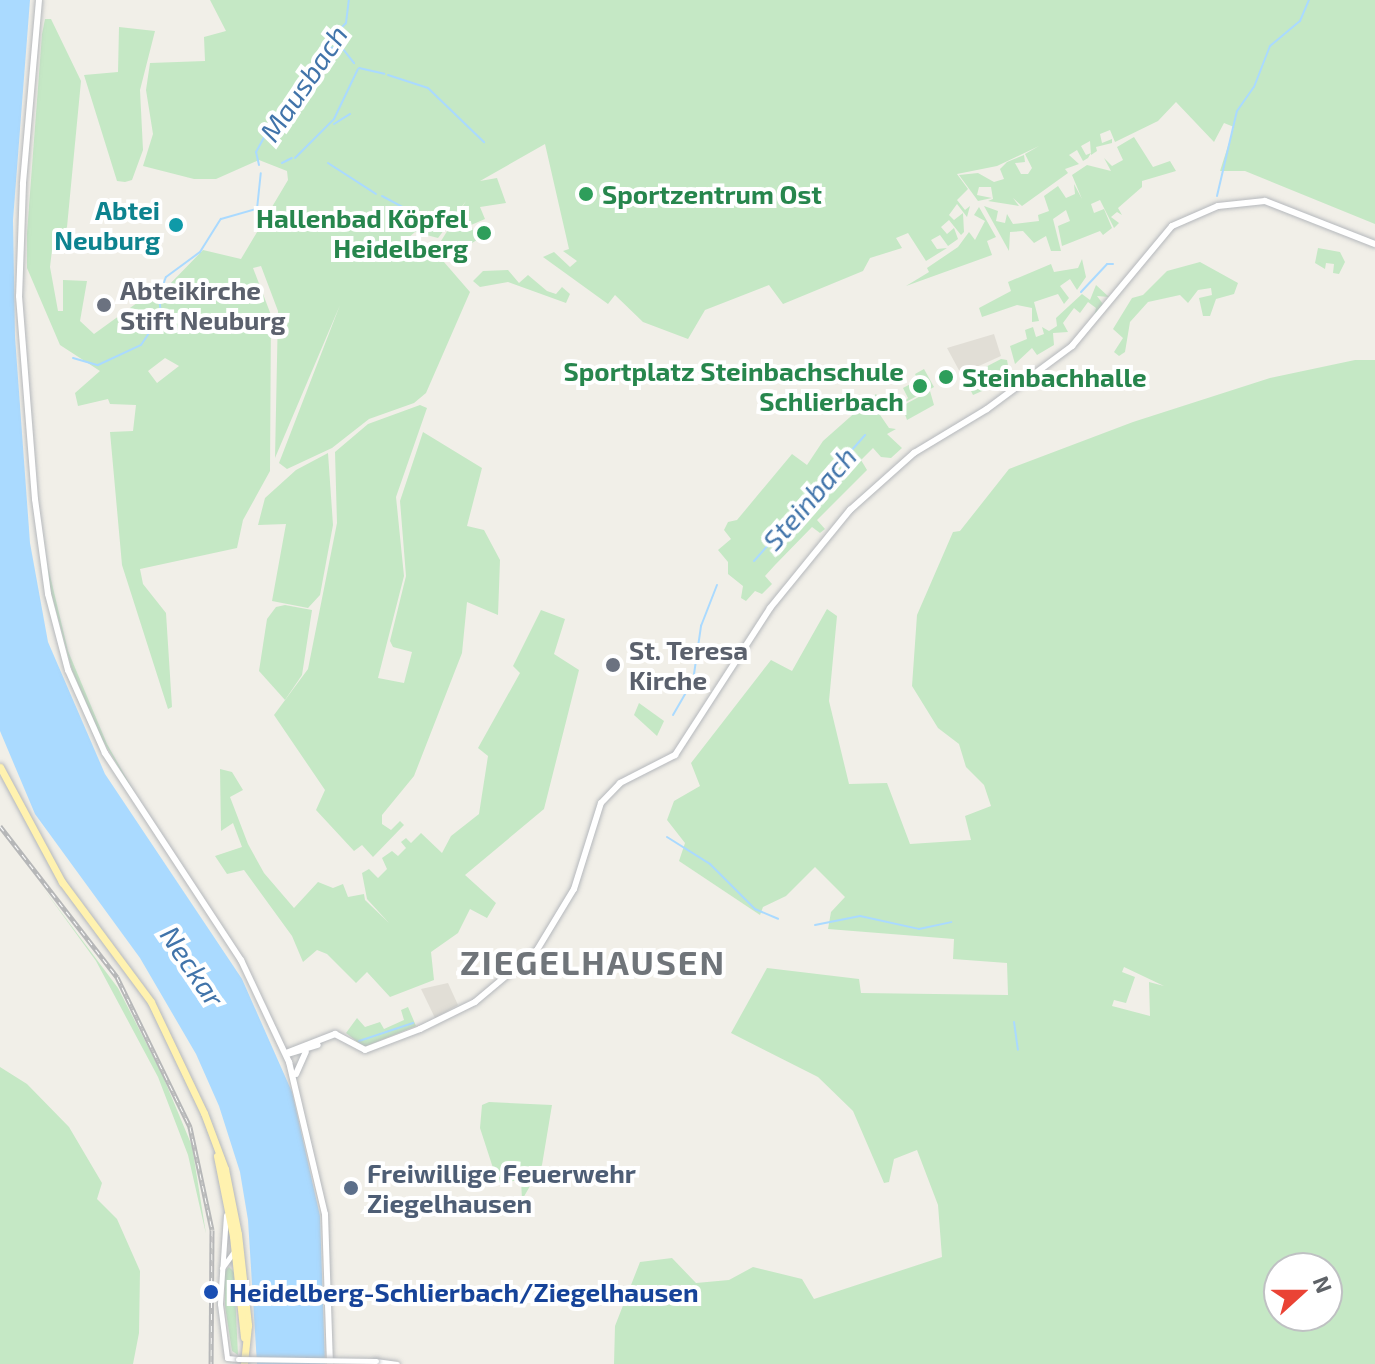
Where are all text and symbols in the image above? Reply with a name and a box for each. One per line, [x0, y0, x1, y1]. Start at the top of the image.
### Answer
water label: Mausbach [252, 19, 354, 147]
place label: Sportzentrum Ost [602, 178, 822, 210]
marker: Sportzentrum Ost [577, 185, 595, 203]
place label: Abtei Neuburg [54, 194, 160, 256]
place label: Hallenbad Köpfel Heidelberg [256, 202, 468, 264]
marker: Abtei Neuburg [167, 216, 185, 234]
marker: Hallenbad Köpfel Heidelberg [475, 224, 493, 242]
place label: Abteikirche Stift Neuburg [120, 274, 286, 336]
marker: Abteikirche Stift Neuburg [95, 296, 113, 314]
place label: Sportplatz Steinbachschule Schlierbach [563, 355, 904, 416]
place label: Steinbachhalle [962, 361, 1147, 393]
marker: Steinbachhalle [937, 368, 955, 386]
marker: Sportplatz Steinbachschule Schlierbach [911, 377, 929, 395]
water label: Steinbach [755, 439, 863, 557]
place label: St. Teresa Kirche [629, 634, 749, 696]
marker: St. Teresa Kirche [604, 656, 622, 674]
water label: Neckar [154, 919, 232, 1013]
district label: ZIEGELHAUSEN [460, 942, 726, 982]
place label: Freiwillige Feuerwehr Ziegelhausen [367, 1157, 636, 1218]
marker: Freiwillige Feuerwehr Ziegelhausen [342, 1179, 360, 1197]
north arrow [1263, 1252, 1343, 1332]
text: N [1309, 1272, 1339, 1296]
place label: Heidelberg-Schlierbach/Ziegelhausen [229, 1276, 699, 1308]
marker: Heidelberg-Schlierbach/Ziegelhausen [200, 1281, 222, 1303]

